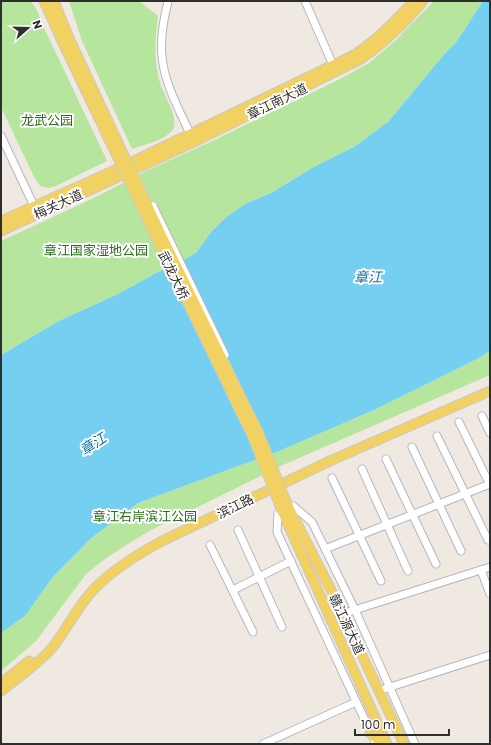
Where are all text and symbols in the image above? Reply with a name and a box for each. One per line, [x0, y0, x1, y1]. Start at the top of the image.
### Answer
north arrow [8, 8, 48, 48]
text: N [28, 18, 46, 31]
street label: 章江南大道 [244, 79, 311, 124]
park label: 龙武公园 [21, 111, 73, 130]
street label: 梅关大道 [31, 185, 86, 224]
park label: 章江国家湿地公园 [44, 241, 148, 260]
street label: 武龙大桥 [154, 248, 193, 303]
water label: 章江 [354, 267, 384, 287]
water label: 章江 [76, 427, 112, 460]
street label: 滨江路 [214, 489, 257, 524]
park label: 章江右岸滨江公园 [93, 507, 197, 526]
street label: 赣江源大道 [324, 591, 369, 658]
scale bar [355, 711, 449, 737]
text: 100 m [361, 716, 395, 733]

